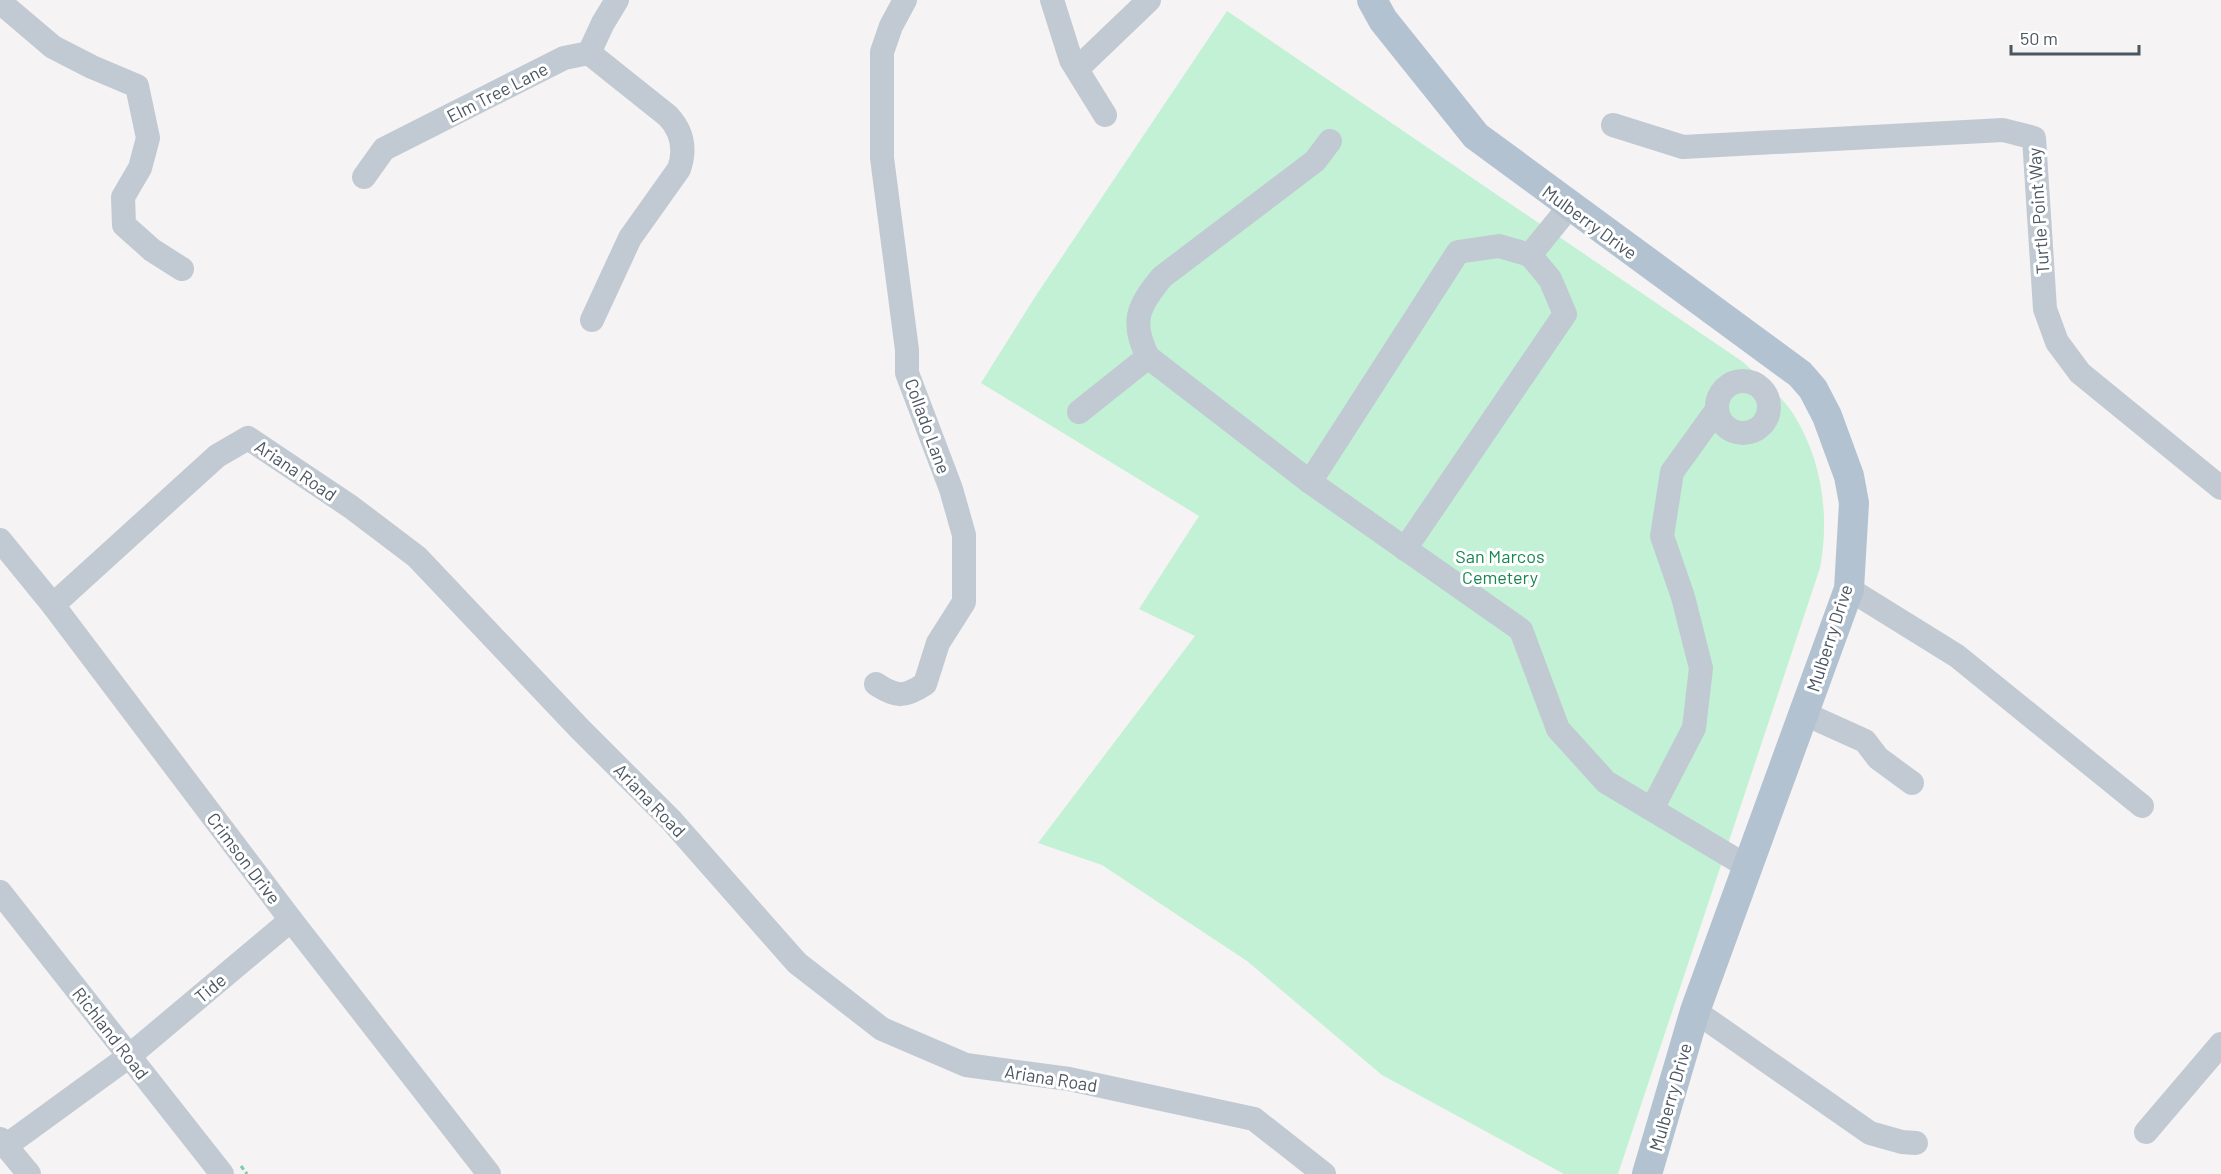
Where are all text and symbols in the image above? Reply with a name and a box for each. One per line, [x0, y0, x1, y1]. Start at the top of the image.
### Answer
scale bar [2011, 18, 2138, 56]
text: 50 m [2020, 27, 2058, 49]
street label: Elm Tree Lane [443, 57, 551, 127]
street label: Turtle Point Way [2023, 147, 2053, 275]
street label: Mulberry Drive [1538, 180, 1642, 264]
street label: Collado Lane [901, 375, 955, 477]
street label: Ariana Road [251, 435, 341, 505]
park label: San Marcos Cemetery [1455, 545, 1545, 588]
street label: Mulberry Drive [1801, 582, 1857, 694]
street label: Ariana Road [610, 759, 690, 841]
street label: Crimson Drive [202, 808, 286, 908]
street label: Tide [190, 969, 230, 1007]
street label: Richland Road [68, 983, 154, 1083]
street label: Mulberry Drive [1644, 1040, 1696, 1154]
street label: Ariana Road [1003, 1060, 1099, 1096]

